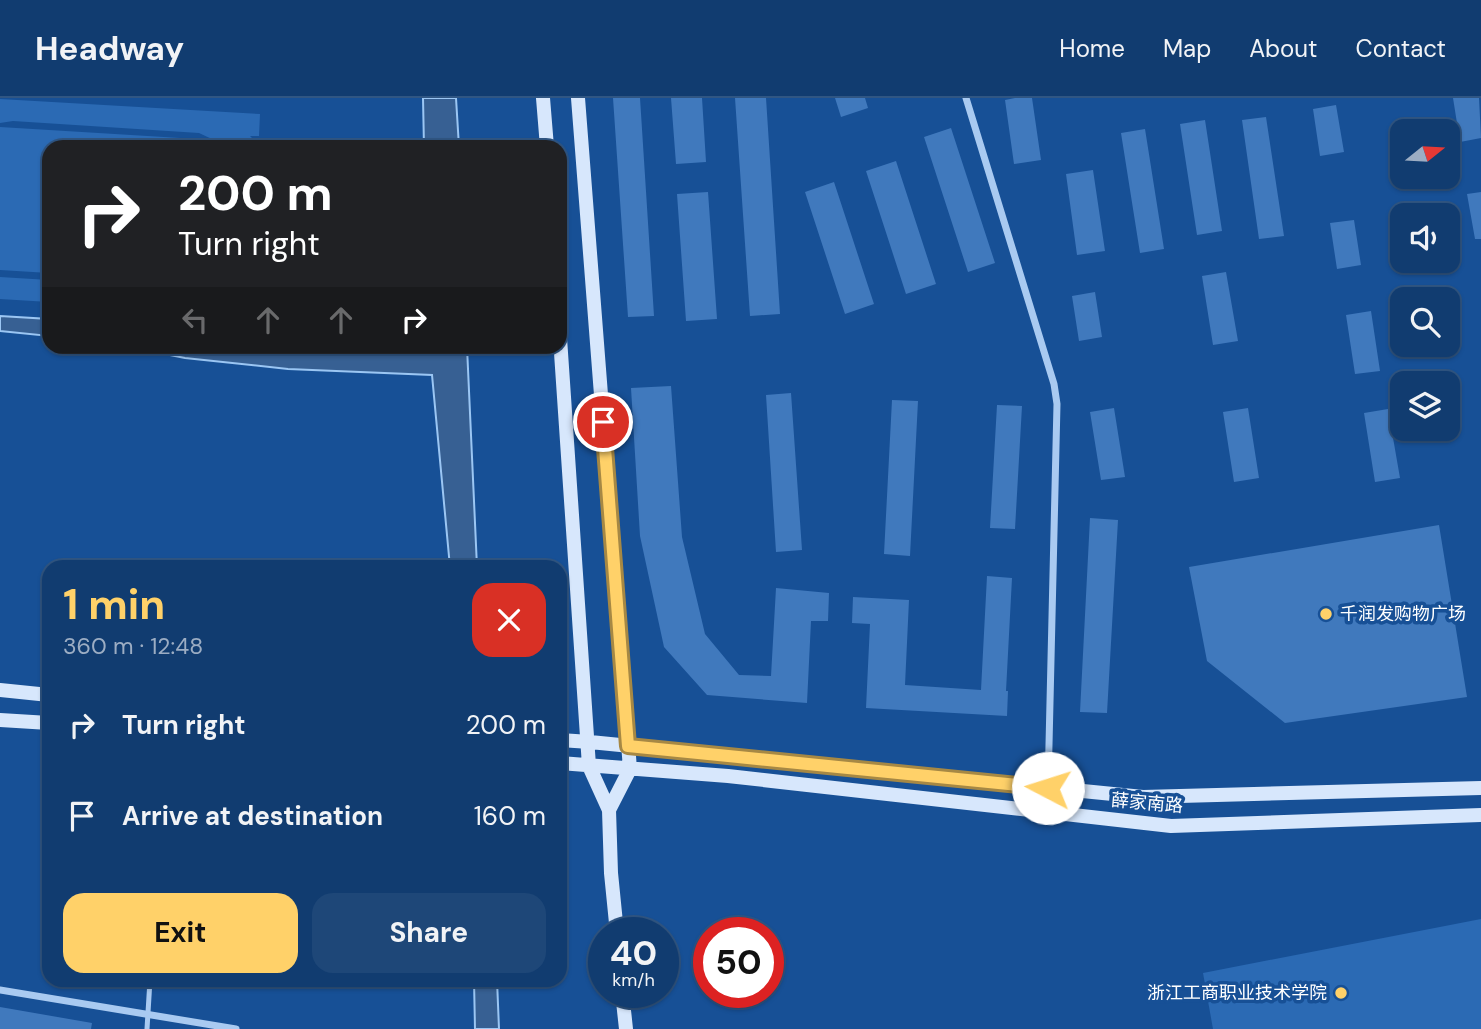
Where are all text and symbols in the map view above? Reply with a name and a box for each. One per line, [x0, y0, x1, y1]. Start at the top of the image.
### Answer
text: Headway [35, 27, 184, 70]
text: Home [1059, 33, 1125, 64]
text: Map [1163, 33, 1211, 64]
text: About [1249, 33, 1318, 64]
text: Contact [1356, 33, 1446, 64]
north arrow [1390, 119, 1460, 189]
map controls [1390, 119, 1460, 441]
text: 200 m [178, 161, 333, 225]
icon: right [63, 168, 154, 259]
button: sound [1390, 203, 1460, 273]
text: Turn right [178, 223, 320, 265]
button: search [1390, 287, 1460, 357]
icon: left [176, 301, 214, 339]
icon: ahead [249, 301, 287, 339]
icon: ahead [322, 301, 360, 339]
icon: right [395, 301, 433, 339]
button: layers [1390, 371, 1460, 441]
pin [573, 392, 633, 452]
icon: arrive [584, 403, 622, 441]
text: 1 min [63, 577, 165, 632]
button: close [472, 583, 546, 657]
place label: 千润发购物广场 [1340, 602, 1466, 626]
marker: 千润发购物广场 [1318, 606, 1334, 622]
text: 360 m · 12:48 [63, 631, 203, 661]
icon: right [63, 706, 101, 744]
text: Turn right [122, 708, 246, 742]
text: 200 m [466, 708, 546, 742]
position arrow [1011, 751, 1085, 825]
street label: 薛家南路 [1110, 788, 1184, 818]
icon: arrive [63, 797, 101, 835]
text: Arrive at destination [122, 799, 383, 833]
text: 160 m [474, 799, 546, 833]
button: Exit [63, 893, 298, 973]
button: Share [312, 893, 546, 973]
speed limit sign: 50 [693, 917, 784, 1008]
text: 40 [610, 930, 657, 976]
text: km/h [612, 968, 655, 992]
place label: 浙江工商职业技术学院 [1147, 981, 1327, 1005]
marker: 浙江工商职业技术学院 [1333, 985, 1349, 1001]

